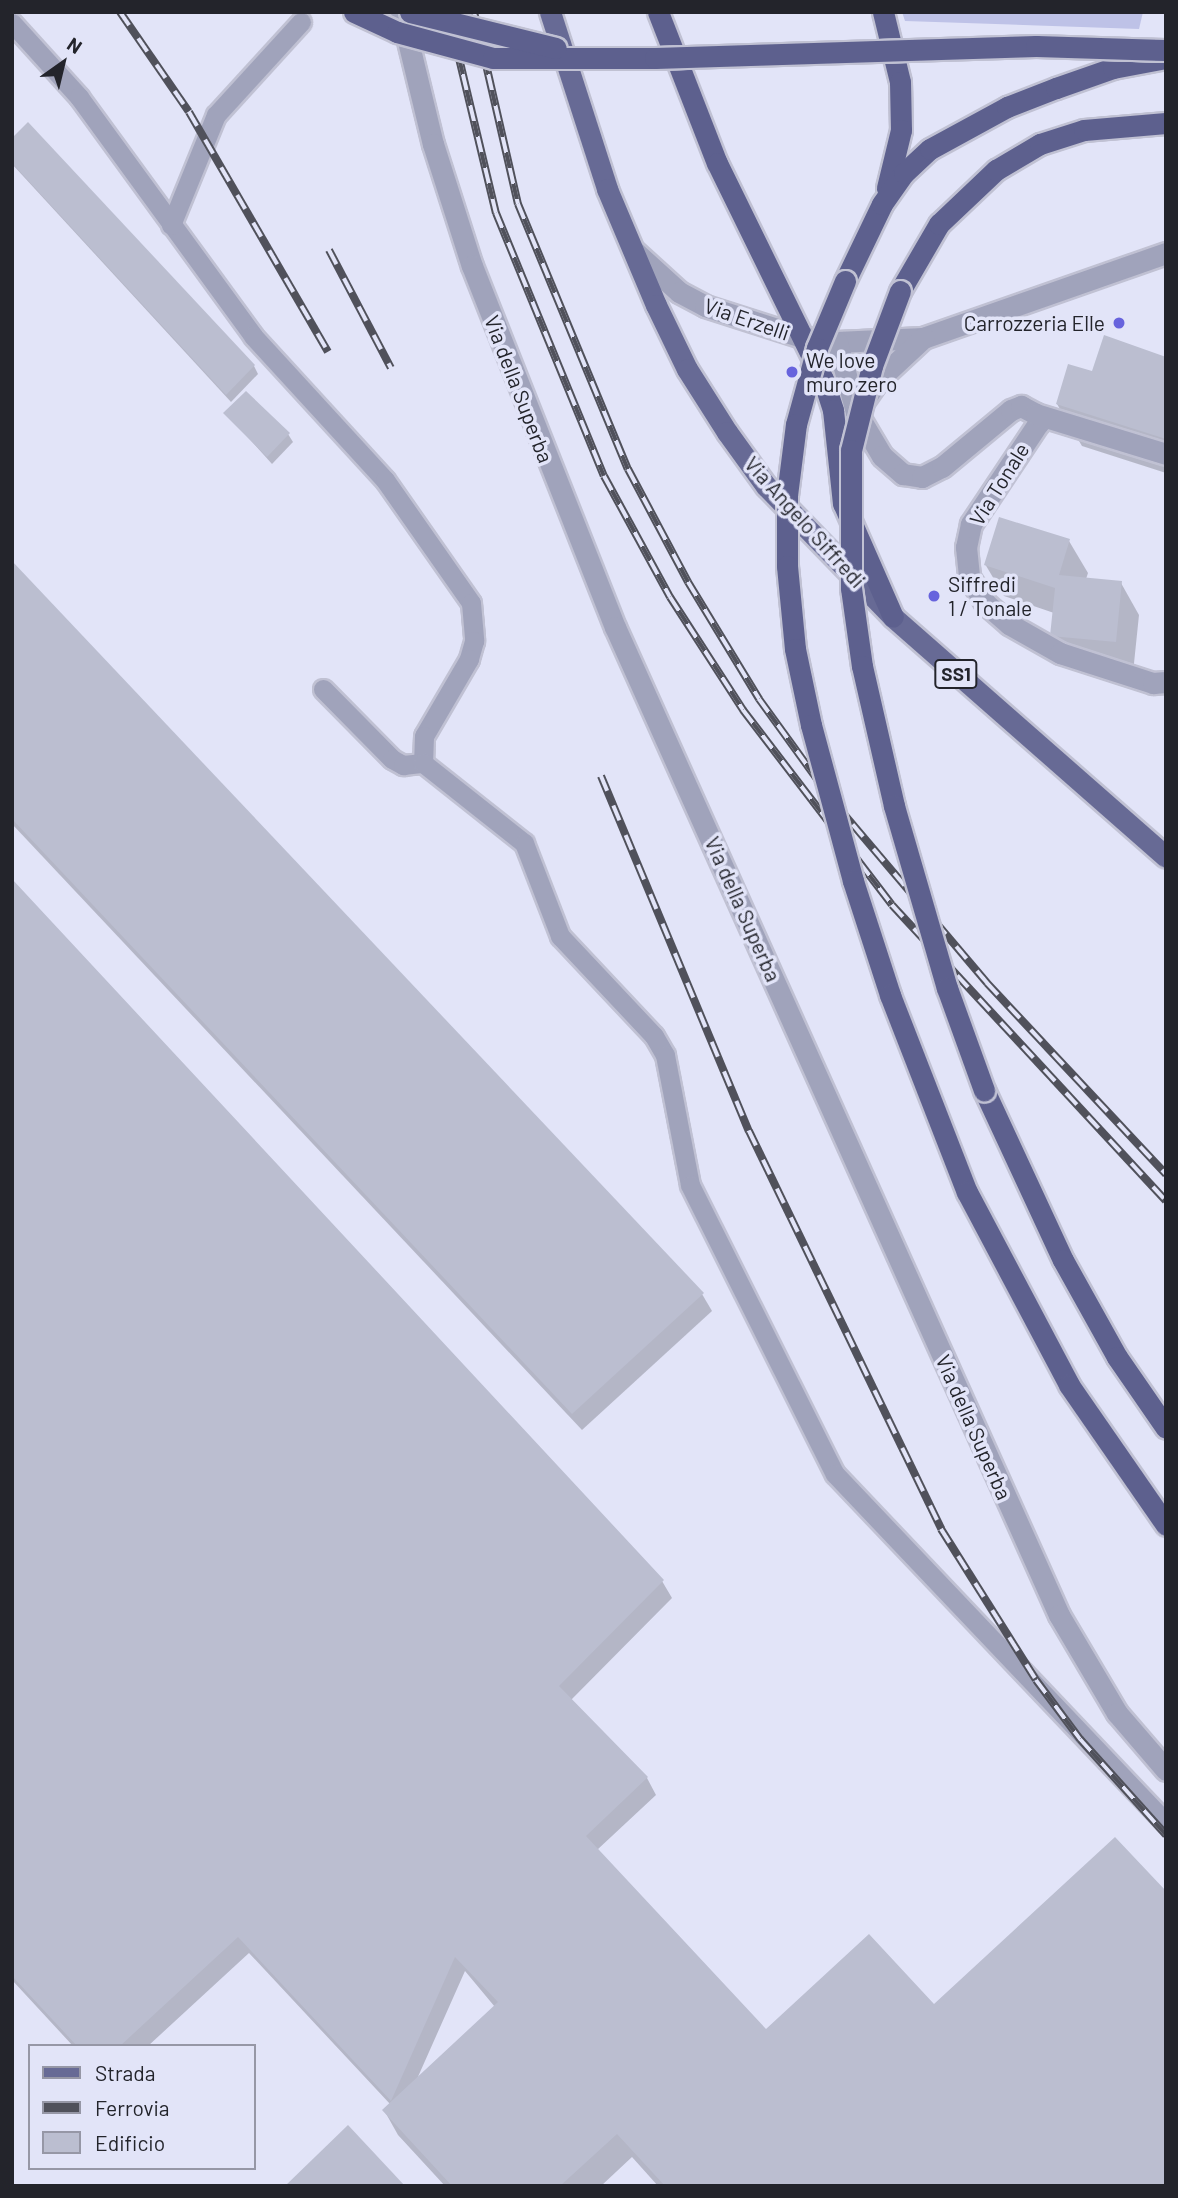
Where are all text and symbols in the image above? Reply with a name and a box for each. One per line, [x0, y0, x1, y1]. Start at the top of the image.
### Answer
north arrow [28, 28, 98, 98]
text: N [63, 32, 87, 58]
street label: Via Erzelli [701, 293, 793, 345]
place label: Carrozzeria Elle [964, 310, 1105, 336]
street label: Via della Superba [479, 312, 559, 466]
marker: Carrozzeria Elle [1111, 315, 1127, 331]
place label: We love muro zero [806, 347, 897, 397]
marker: We love muro zero [784, 364, 800, 380]
street label: Via Tonale [964, 438, 1034, 530]
street label: Via Angelo Siffredi [740, 451, 870, 593]
place label: Siffredi 1 / Tonale [948, 571, 1032, 621]
marker: Siffredi 1 / Tonale [926, 588, 942, 604]
road number: SS1 [933, 659, 979, 690]
street label: Via della Superba [700, 833, 786, 985]
street label: Via della Superba [931, 1351, 1017, 1503]
legend [28, 2044, 256, 2170]
text: Strada [95, 2060, 155, 2085]
text: Ferrovia [95, 2095, 170, 2120]
text: Edificio [95, 2130, 165, 2155]

